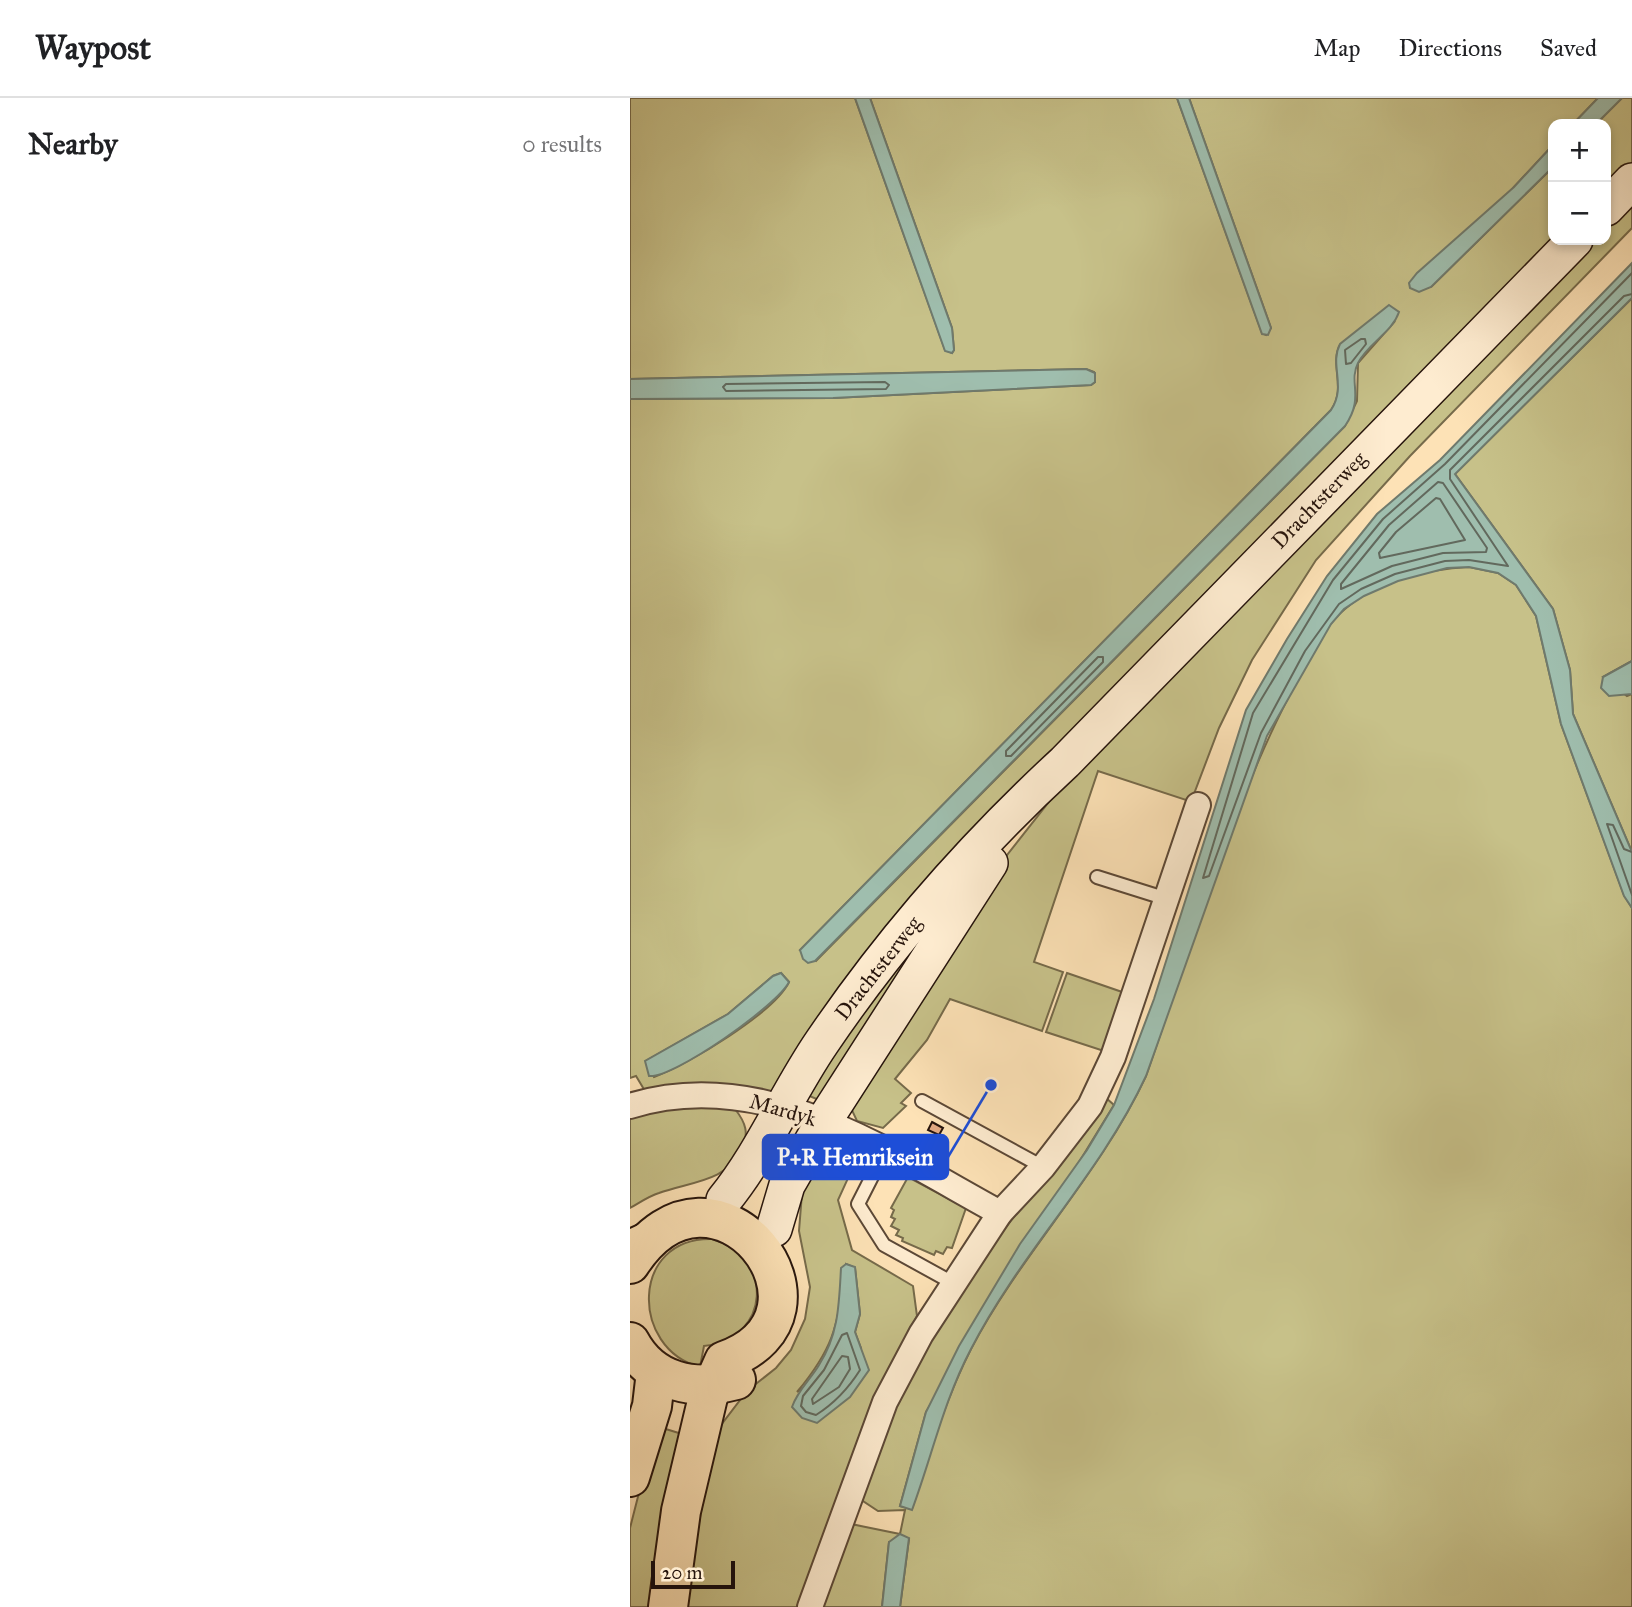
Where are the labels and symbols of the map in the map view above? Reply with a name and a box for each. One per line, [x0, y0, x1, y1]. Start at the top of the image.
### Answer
street label: Drachtsterweg [1266, 446, 1372, 554]
street label: Drachtsterweg [829, 911, 927, 1025]
street label: Mardyk [747, 1088, 820, 1132]
callout: P+R Hemriksein [763, 1135, 948, 1179]
text: P+R Hemriksein [777, 1143, 934, 1171]
scale bar [651, 1558, 735, 1590]

